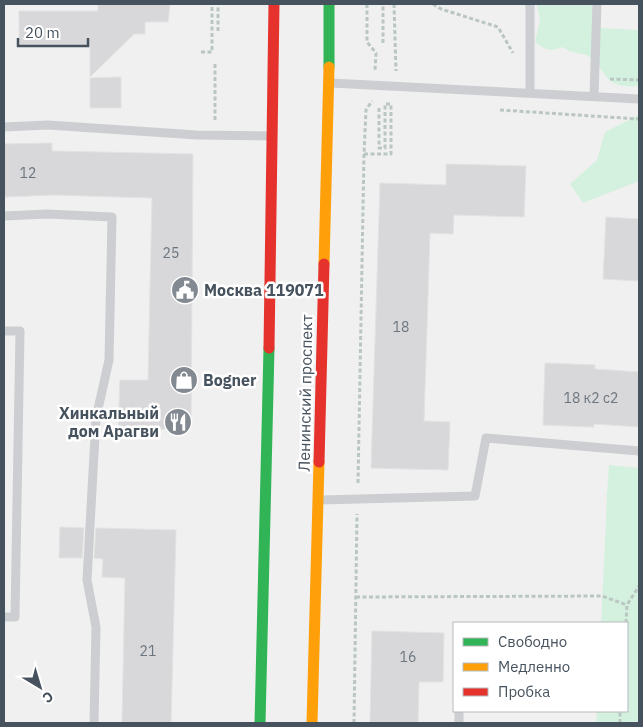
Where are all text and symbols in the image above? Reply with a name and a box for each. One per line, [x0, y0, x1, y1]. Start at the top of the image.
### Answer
scale bar [18, 15, 88, 47]
text: 20 m [25, 23, 60, 42]
house number: 12 [20, 164, 36, 182]
house number: 25 [163, 244, 179, 262]
public building icon: Москва 119071 [170, 275, 200, 305]
place label: Москва 119071 [204, 280, 324, 300]
street label: Ленинский проспект [294, 314, 316, 472]
house number: 18 [393, 318, 409, 336]
shop icon: Bogner [169, 365, 199, 395]
place label: Bogner [203, 370, 257, 390]
house number: 18 к2 с2 [564, 389, 618, 407]
place label: Хинкальный дом Арагви [59, 403, 159, 441]
restaurant icon: Хинкальный дом Арагви [163, 407, 193, 437]
legend [453, 622, 628, 712]
text: Свободно [498, 632, 567, 651]
house number: 21 [140, 642, 156, 660]
house number: 16 [400, 648, 416, 666]
text: Медленно [498, 657, 570, 676]
north arrow [15, 662, 65, 712]
text: Пробка [498, 682, 550, 701]
text: С [39, 687, 57, 707]

